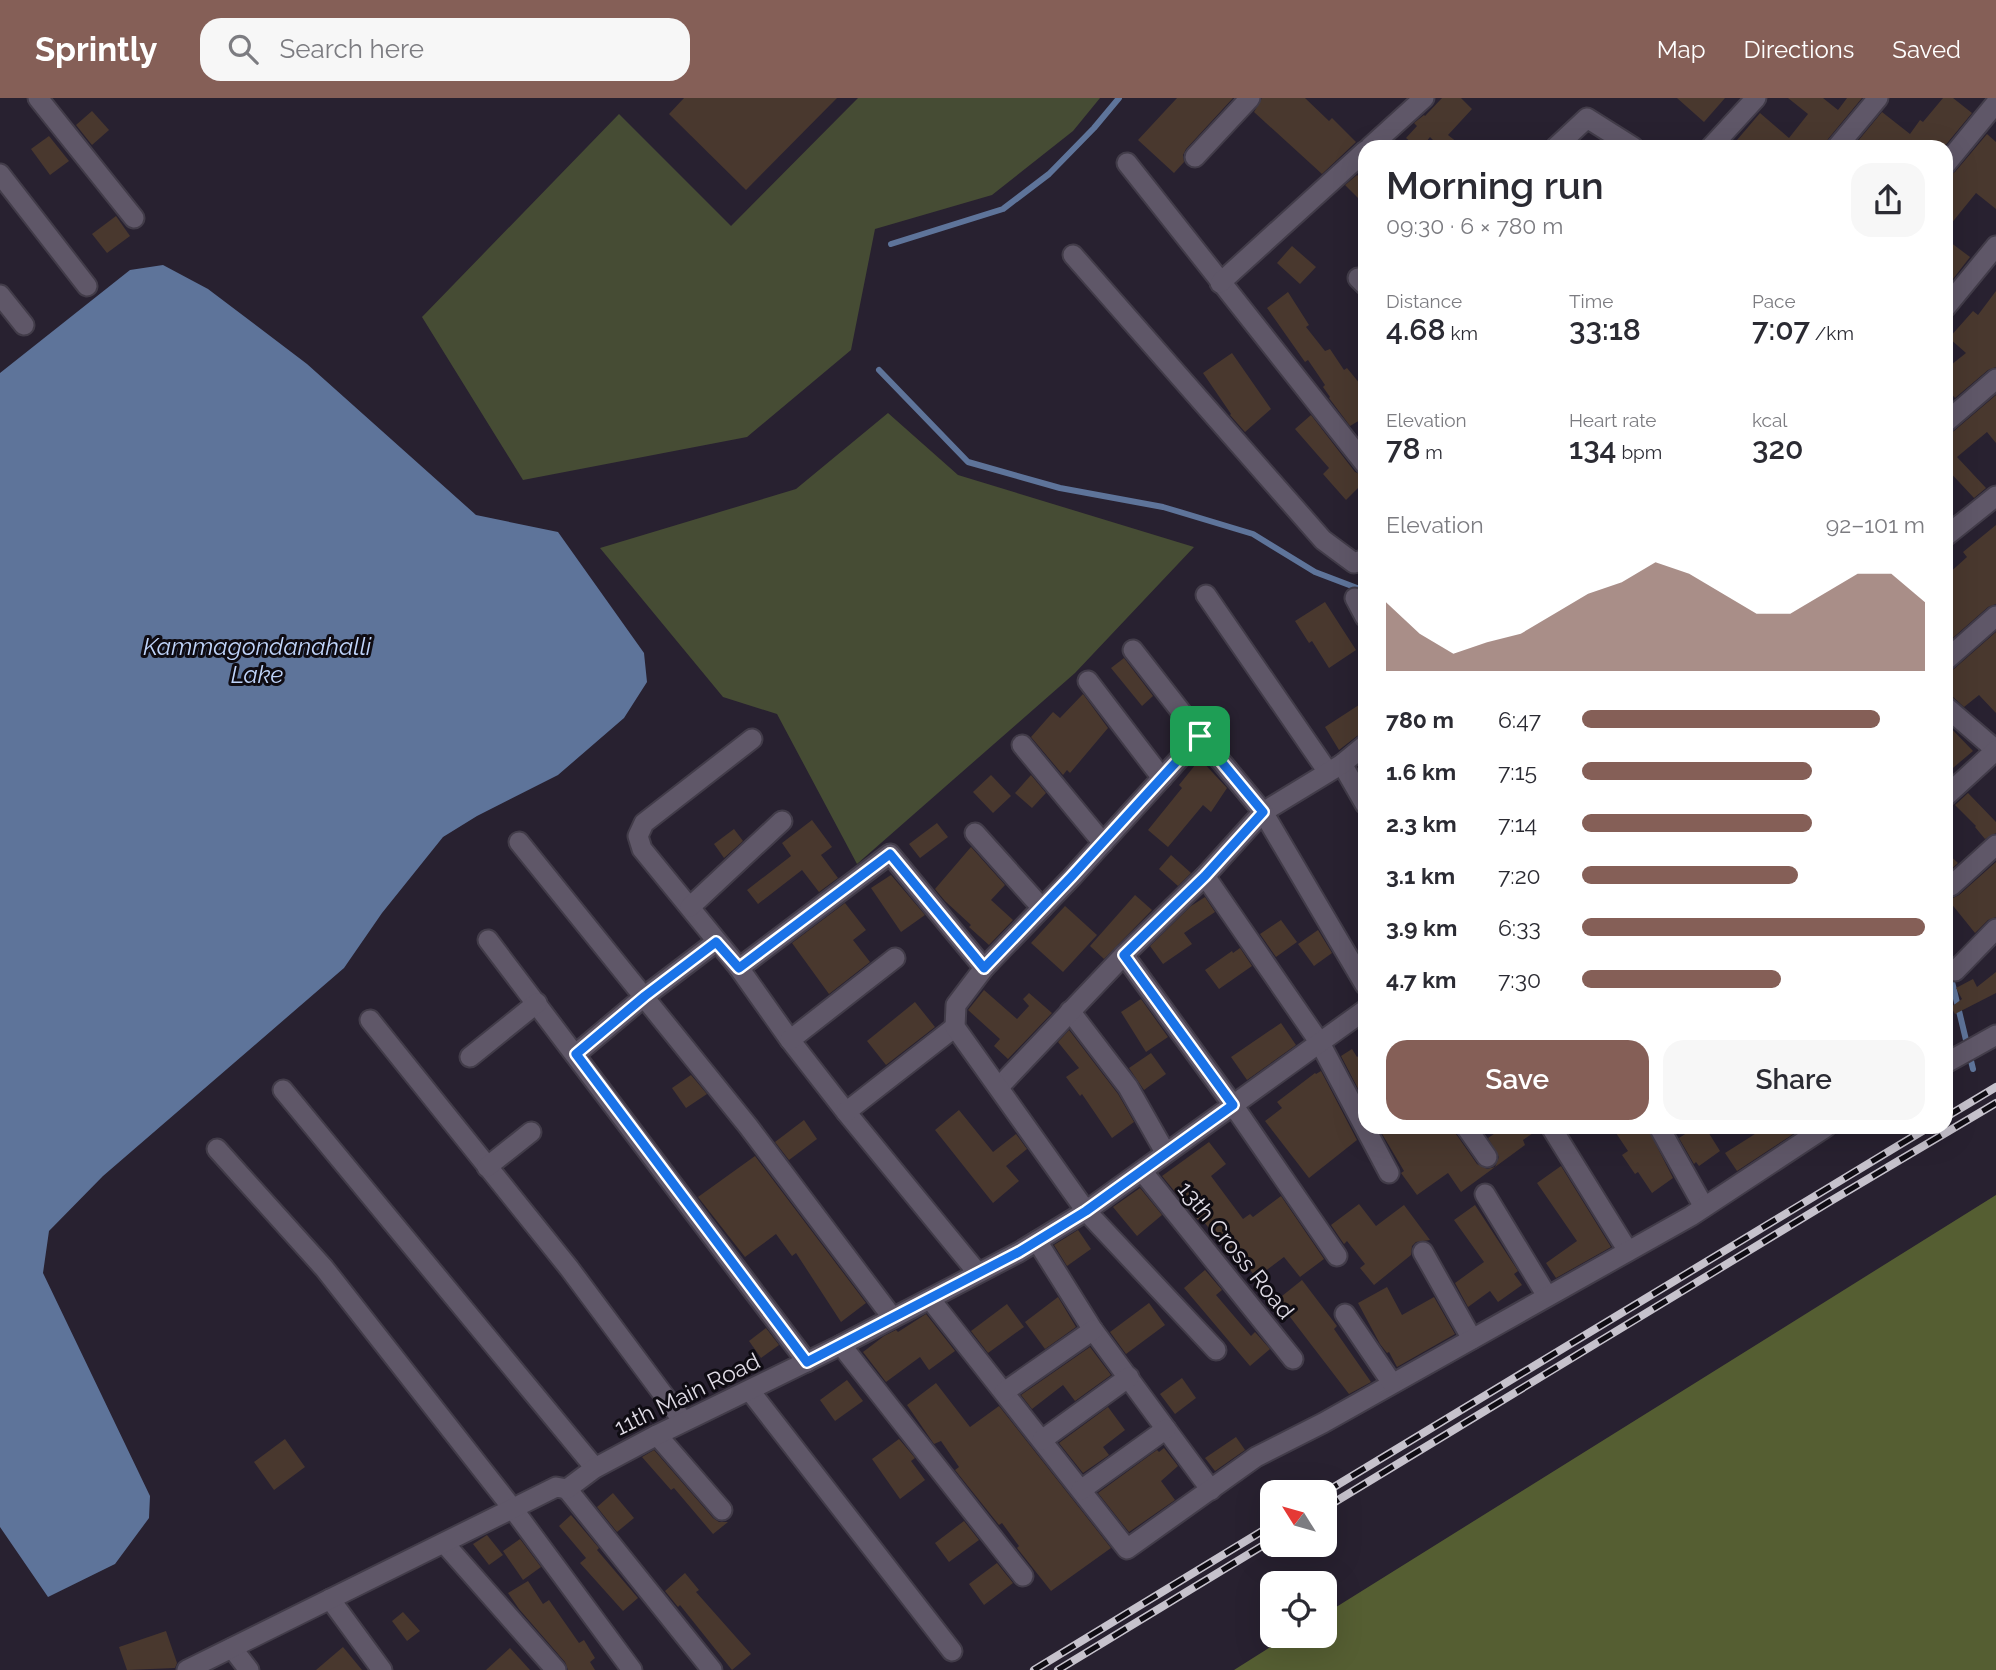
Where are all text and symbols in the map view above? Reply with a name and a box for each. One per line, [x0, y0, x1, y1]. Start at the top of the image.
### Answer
search box [200, 18, 690, 81]
text: Sprintly [35, 30, 158, 69]
icon: search [224, 30, 262, 68]
text: Search here [280, 34, 424, 64]
text: Map [1657, 35, 1706, 64]
text: Directions [1744, 35, 1854, 64]
text: Saved [1892, 35, 1961, 64]
text: Morning run [1386, 163, 1604, 208]
button: share [1851, 163, 1925, 237]
text: 09:30 · 6 × 780 m [1386, 212, 1563, 239]
text: Distance [1386, 290, 1462, 312]
text: Time [1569, 290, 1613, 312]
text: Pace [1752, 290, 1796, 312]
text: 4.68 [1386, 312, 1446, 347]
text: 33:18 [1569, 312, 1641, 347]
text: 7:07 [1752, 312, 1810, 347]
text: km [1446, 322, 1478, 344]
text: /km [1810, 322, 1854, 344]
text: Elevation [1386, 409, 1467, 431]
text: Heart rate [1569, 409, 1657, 431]
text: kcal [1752, 409, 1788, 431]
text: 78 [1386, 431, 1420, 466]
text: 134 [1569, 431, 1617, 466]
text: 320 [1752, 431, 1803, 466]
text: m [1420, 441, 1443, 463]
text: bpm [1617, 441, 1662, 463]
text: Elevation [1386, 511, 1484, 538]
text: 92–101 m [1826, 511, 1925, 538]
water label: Kammagondanahalli Lake [143, 632, 372, 689]
pin [1170, 706, 1230, 766]
text: 780 m [1386, 706, 1454, 733]
text: 6:47 [1498, 706, 1541, 733]
icon: arrive [1181, 717, 1219, 755]
text: 1.6 km [1386, 758, 1456, 785]
text: 7:15 [1498, 758, 1537, 785]
text: 2.3 km [1386, 810, 1457, 837]
text: 7:14 [1498, 810, 1537, 837]
text: 3.1 km [1386, 862, 1455, 889]
text: 7:20 [1498, 862, 1541, 889]
text: 3.9 km [1386, 914, 1457, 941]
text: 6:33 [1498, 914, 1541, 941]
text: 4.7 km [1386, 966, 1457, 993]
text: 7:30 [1498, 966, 1541, 993]
button: Save [1386, 1040, 1649, 1120]
button: Share [1663, 1040, 1925, 1120]
street label: 13th Cross Road [1173, 1175, 1300, 1324]
street label: 11th Main Road [610, 1347, 764, 1440]
north arrow [1260, 1480, 1337, 1558]
map controls [1260, 1480, 1337, 1648]
button: locate [1260, 1571, 1337, 1648]

